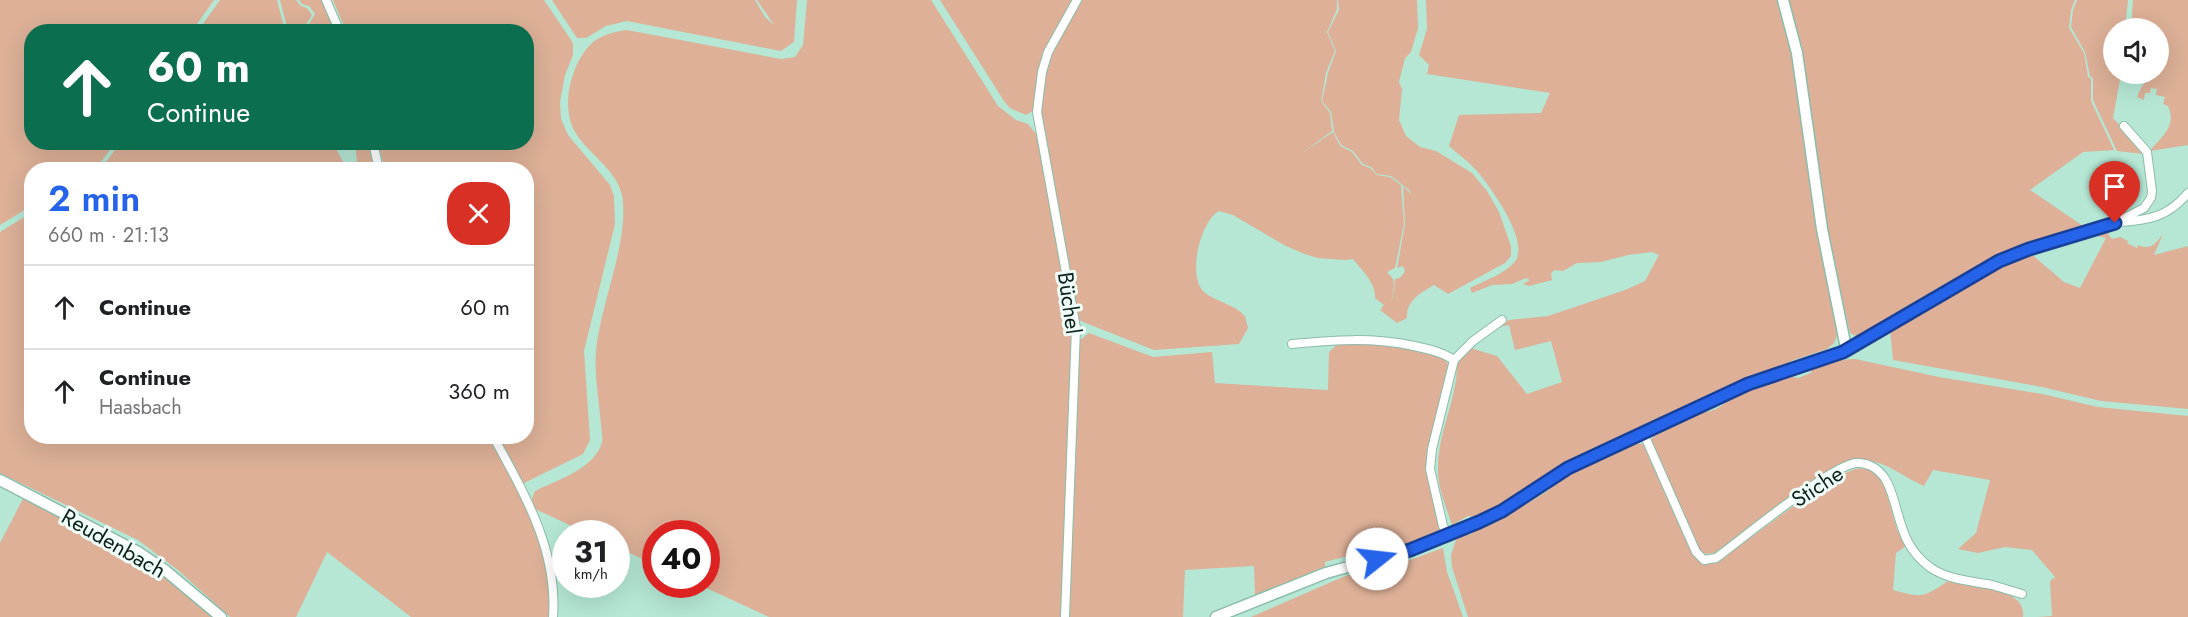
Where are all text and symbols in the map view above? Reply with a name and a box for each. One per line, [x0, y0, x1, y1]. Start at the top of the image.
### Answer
map controls [2103, 18, 2169, 84]
button: sound [2103, 18, 2169, 84]
text: 60 m [147, 37, 250, 98]
icon: ahead [48, 48, 126, 126]
text: Continue [147, 93, 250, 132]
pin [2089, 161, 2140, 223]
icon: arrive [2098, 170, 2131, 203]
text: 2 min [48, 172, 140, 224]
button: close [447, 182, 510, 245]
text: 660 m · 21:13 [48, 221, 169, 250]
street label: Büchel [1050, 270, 1090, 336]
icon: ahead [48, 291, 81, 324]
text: Continue [99, 291, 191, 323]
text: 60 m [460, 291, 510, 323]
text: Continue [99, 361, 191, 393]
icon: ahead [48, 375, 81, 408]
text: 360 m [448, 375, 510, 407]
text: Haasbach [99, 393, 182, 422]
street label: Stiche [1785, 457, 1849, 515]
street label: Reudenbach [56, 500, 172, 586]
speed limit sign: 40 [642, 520, 720, 598]
position arrow [1345, 527, 1409, 591]
text: 31 [574, 530, 608, 573]
text: km/h [574, 563, 608, 585]

